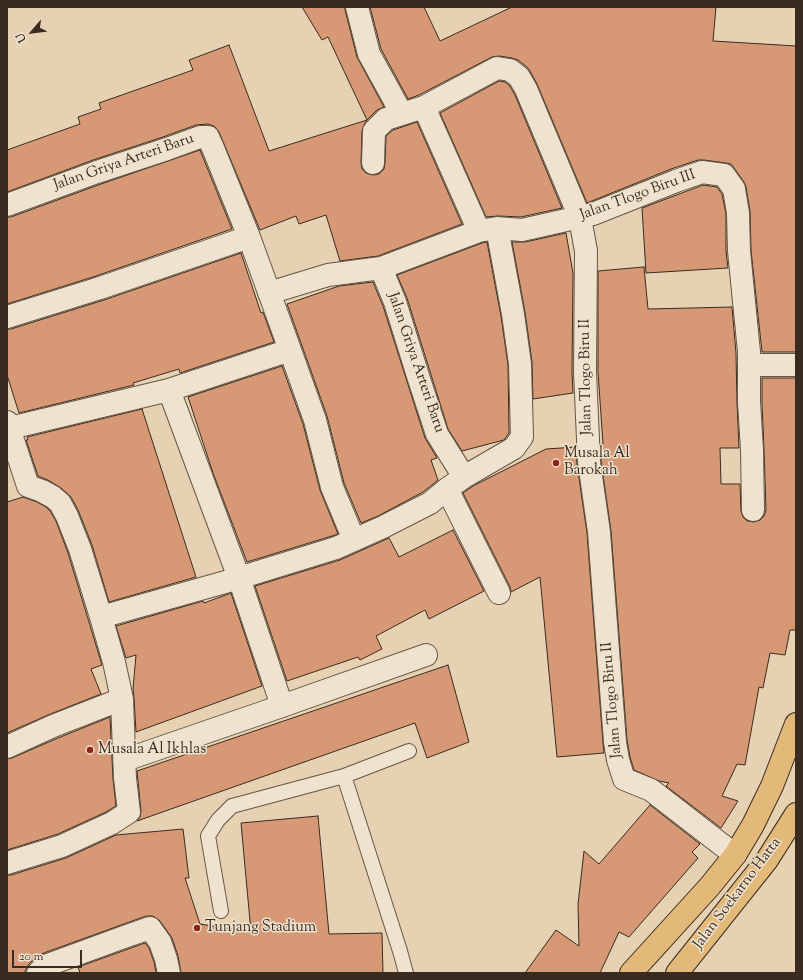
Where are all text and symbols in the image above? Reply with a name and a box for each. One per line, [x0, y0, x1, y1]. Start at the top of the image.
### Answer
north arrow [12, 12, 52, 52]
text: U [12, 30, 31, 45]
street label: Jalan Griya Arteri Baru [51, 131, 197, 195]
street label: Jalan Tlogo Biru III [578, 167, 698, 225]
street label: Jalan Griya Arteri Baru [383, 290, 447, 436]
street label: Jalan Tlogo Biru II [577, 318, 597, 436]
place label: Musala Al Barokah [564, 445, 630, 480]
marker: Musala Al Barokah [551, 458, 561, 468]
street label: Jalan Tlogo Biru II [599, 641, 627, 759]
place label: Musala Al Ikhlas [98, 741, 206, 759]
marker: Musala Al Ikhlas [85, 745, 95, 755]
street label: Jalan Soekarno Hatta [690, 835, 786, 953]
place label: Tunjang Stadium [205, 919, 316, 937]
marker: Tunjang Stadium [192, 923, 202, 933]
scale bar [14, 942, 84, 968]
text: 20 m [19, 948, 43, 966]

